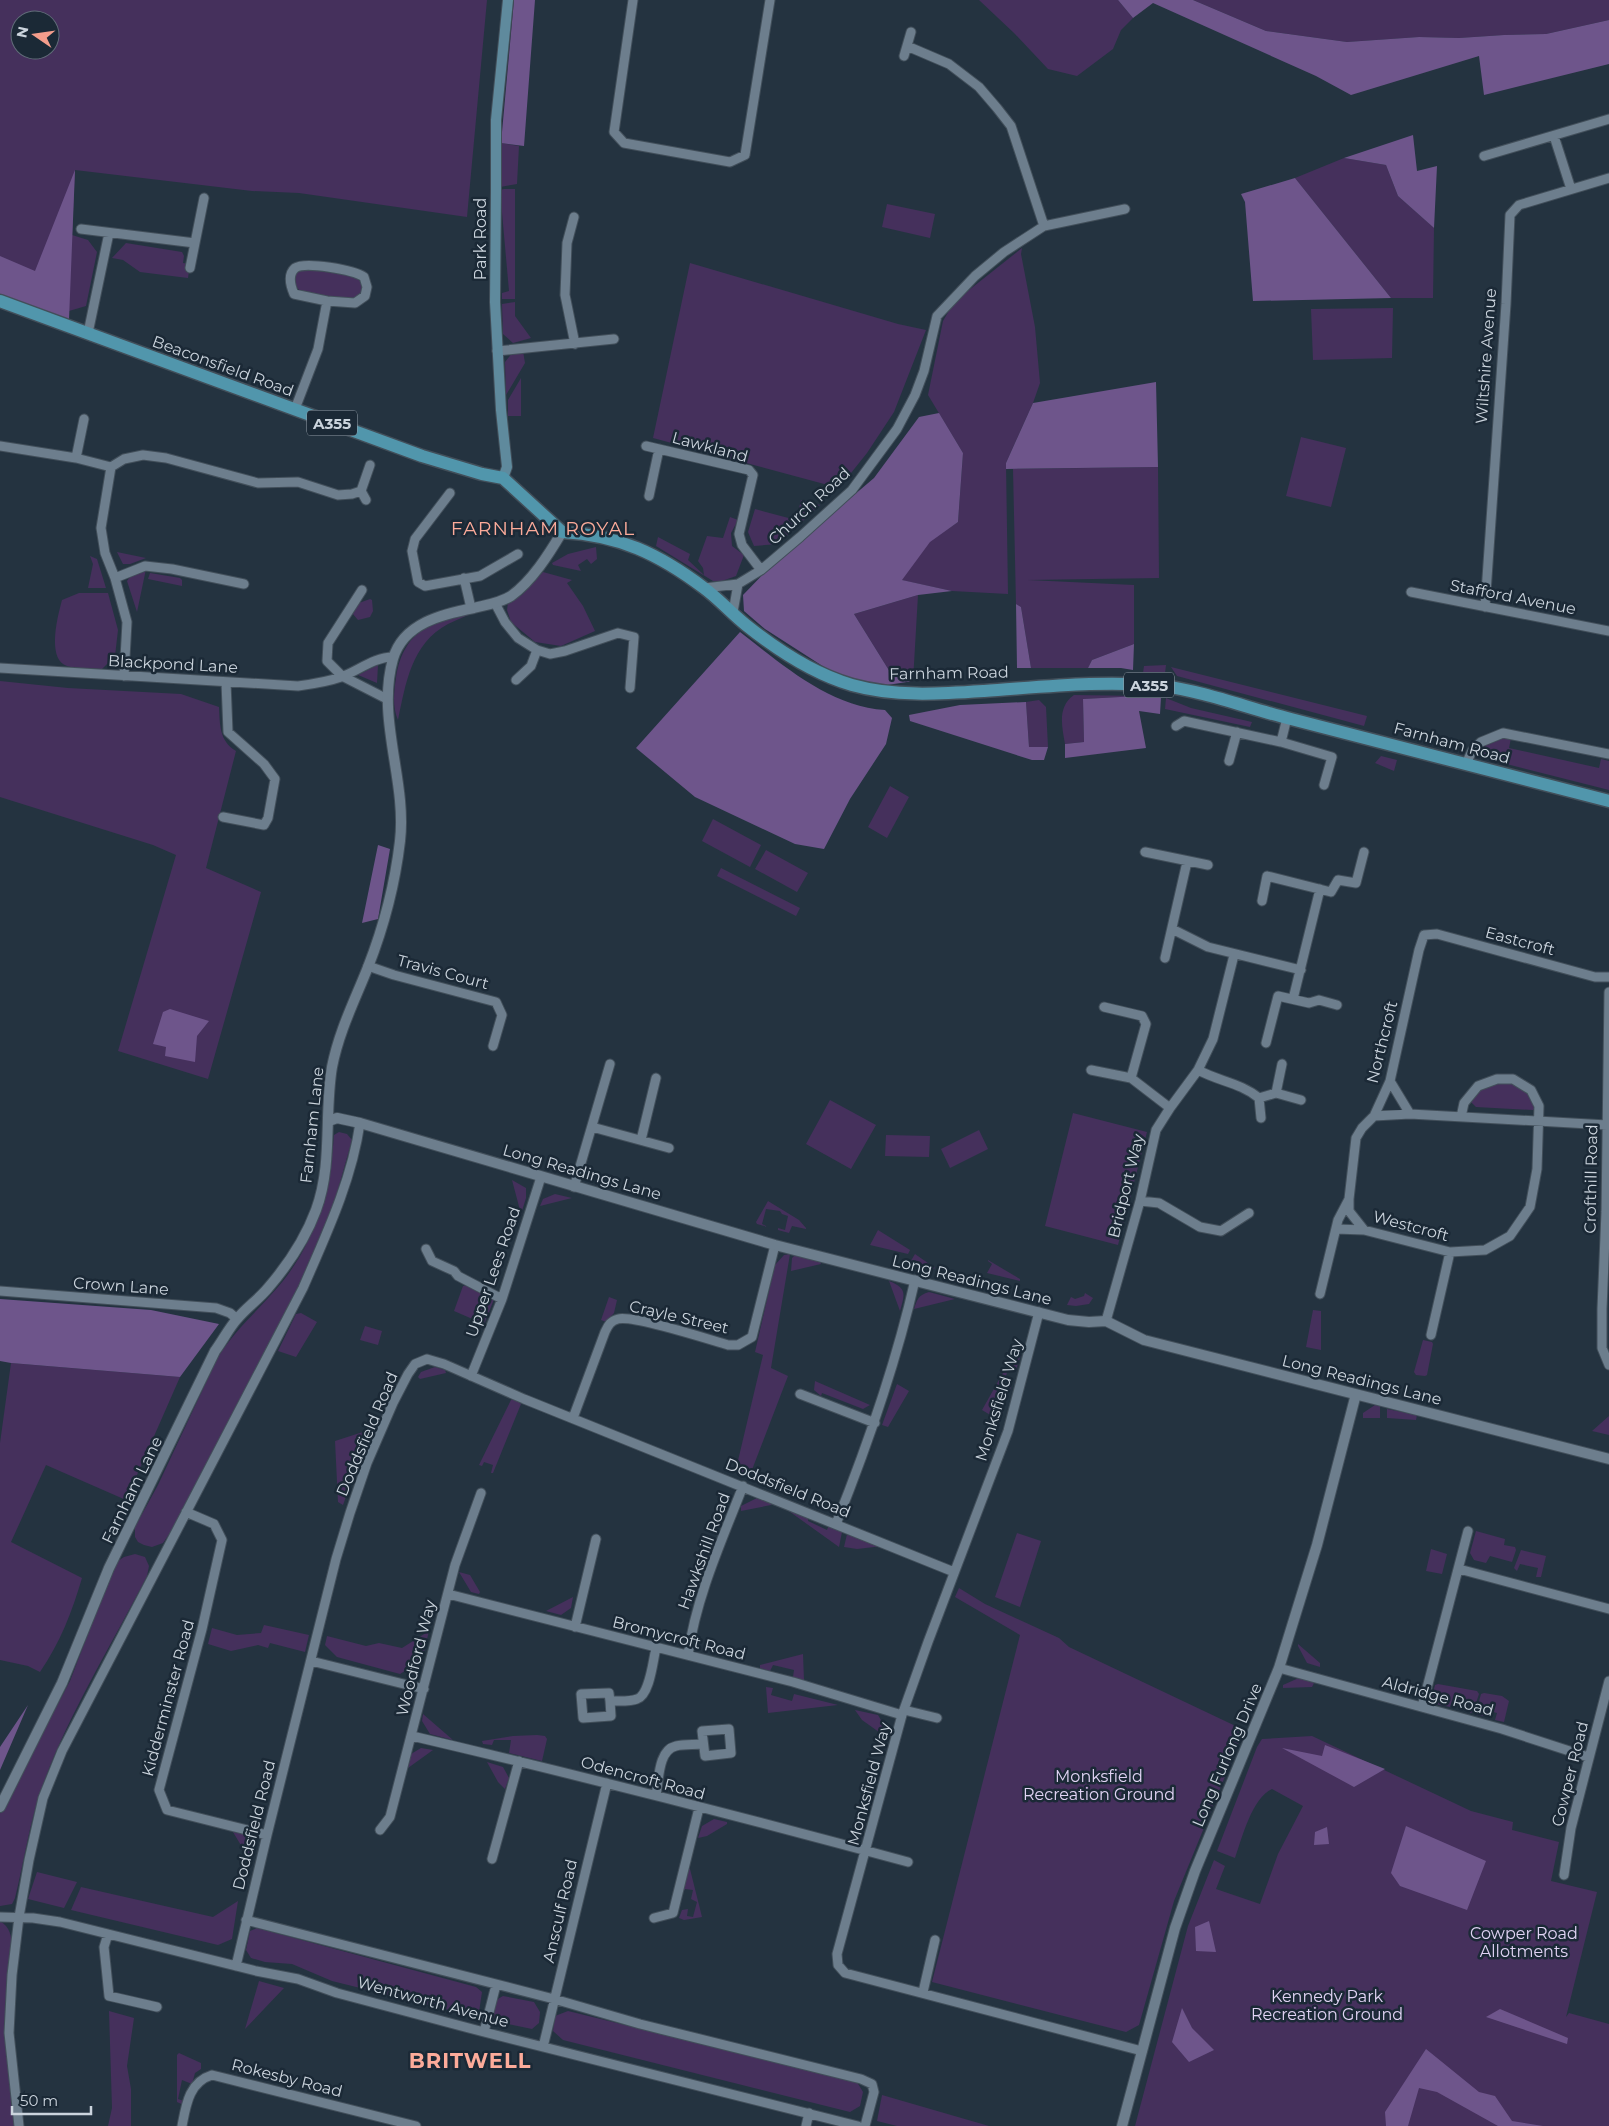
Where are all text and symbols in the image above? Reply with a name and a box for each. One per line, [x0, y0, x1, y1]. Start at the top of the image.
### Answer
north arrow [10, 10, 60, 60]
text: N [12, 25, 32, 40]
street label: Park Road [471, 198, 490, 280]
street label: Wiltshire Avenue [1472, 288, 1500, 424]
street label: Beaconsfield Road [150, 332, 296, 400]
road number: A355 [307, 410, 357, 436]
street label: Lawkland [670, 428, 750, 466]
street label: Church Road [764, 463, 854, 549]
district label: FARNHAM ROYAL [451, 517, 635, 540]
street label: Stafford Avenue [1448, 575, 1578, 619]
street label: Blackpond Lane [107, 651, 239, 677]
street label: Farnham Road [889, 662, 1009, 684]
road number: A355 [1124, 672, 1174, 698]
street label: Farnham Road [1392, 718, 1512, 768]
street label: Eastcroft [1483, 923, 1557, 960]
street label: Travis Court [395, 951, 491, 993]
street label: Northcroft [1363, 998, 1402, 1085]
street label: Farnham Lane [296, 1066, 328, 1184]
street label: Crofthill Road [1581, 1124, 1601, 1234]
street label: Bridport Way [1104, 1132, 1148, 1240]
street label: Long Readings Lane [501, 1140, 663, 1204]
street label: Upper Lees Road [462, 1204, 524, 1340]
street label: Westcroft [1371, 1207, 1451, 1245]
street label: Long Readings Lane [890, 1251, 1054, 1309]
street label: Crown Lane [73, 1273, 169, 1299]
street label: Crayle Street [627, 1296, 731, 1338]
street label: Monksfield Way [971, 1336, 1027, 1463]
street label: Long Readings Lane [1280, 1351, 1444, 1409]
street label: Doddsfield Road [332, 1369, 402, 1499]
street label: Farnham Lane [98, 1433, 166, 1547]
street label: Doddsfield Road [723, 1454, 853, 1522]
street label: Hawkshill Road [674, 1490, 734, 1612]
street label: Woodford Way [392, 1598, 440, 1718]
street label: Bromycroft Road [610, 1612, 748, 1664]
street label: Kidderminster Road [138, 1618, 198, 1778]
street label: Aldridge Road [1380, 1672, 1496, 1720]
street label: Long Furlong Drive [1188, 1680, 1266, 1830]
street label: Cowper Road [1548, 1719, 1592, 1829]
street label: Monksfield Way [843, 1720, 895, 1848]
street label: Odencroft Road [579, 1752, 707, 1804]
street label: Doddsfield Road [229, 1758, 279, 1892]
park label: Monksfield Recreation Ground [1023, 1767, 1175, 1804]
street label: Ansculf Road [539, 1857, 581, 1965]
park label: Cowper Road Allotments [1470, 1924, 1578, 1961]
street label: Wentworth Avenue [355, 1973, 511, 2031]
park label: Kennedy Park Recreation Ground [1251, 1987, 1403, 2024]
district label: BRITWELL [409, 2048, 531, 2073]
street label: Rokesby Road [230, 2055, 344, 2101]
scale bar [12, 2084, 91, 2116]
text: 50 m [20, 2091, 58, 2110]

